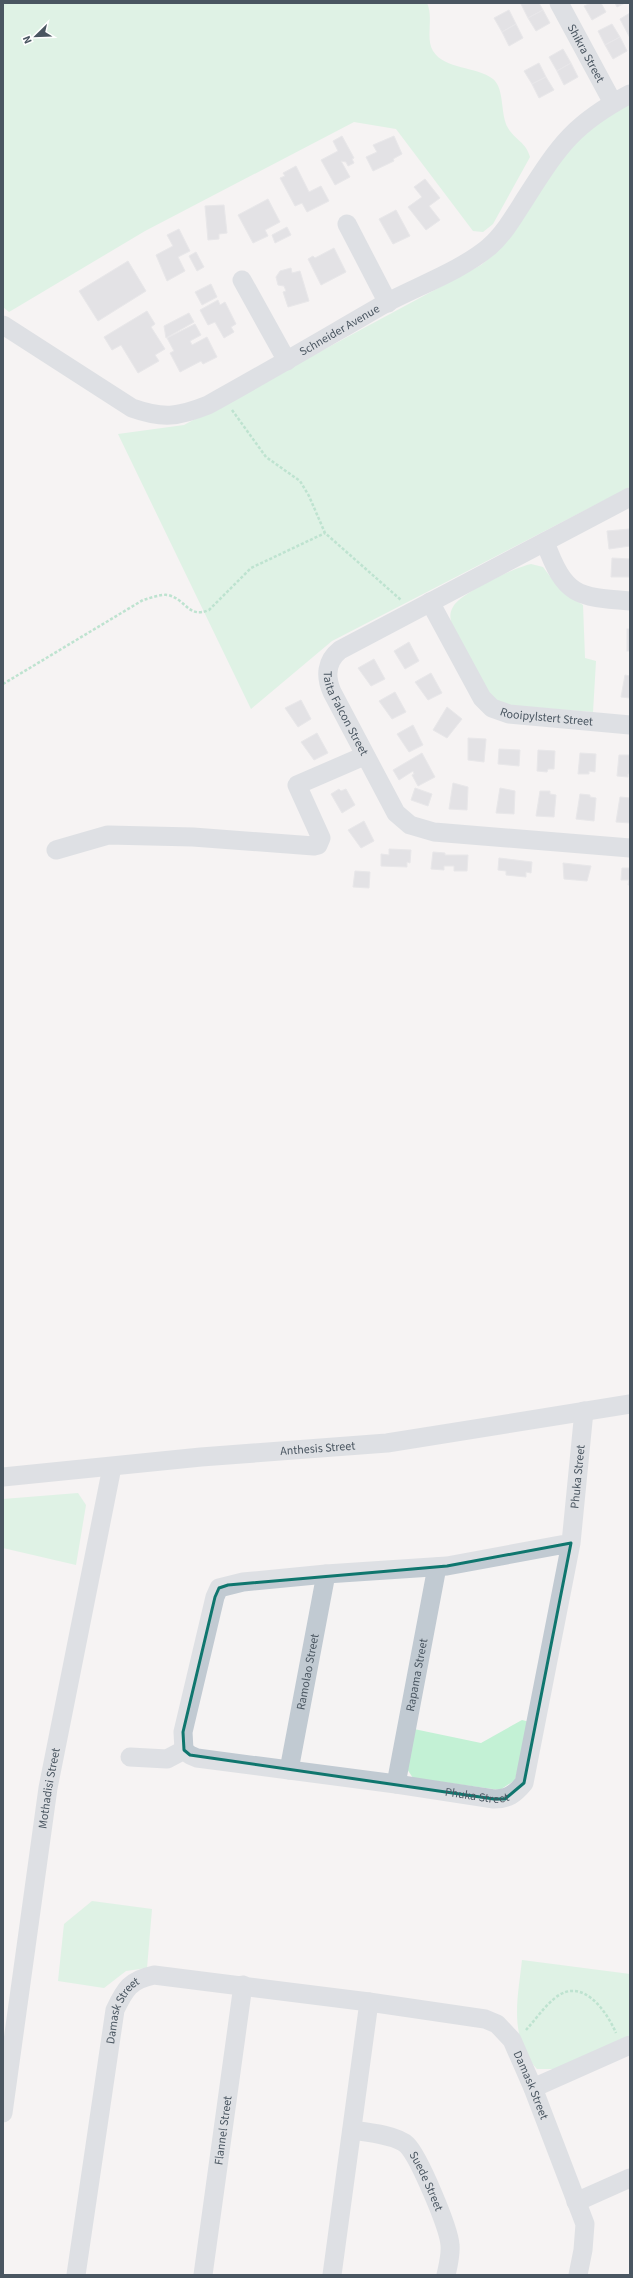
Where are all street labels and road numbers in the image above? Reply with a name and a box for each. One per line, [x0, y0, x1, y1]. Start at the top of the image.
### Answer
street label: Shikra Street [563, 21, 608, 86]
street label: Schneider Avenue [296, 300, 383, 360]
street label: Taita Falcon Street [319, 671, 372, 759]
street label: Rooipylstert Street [497, 703, 594, 731]
street label: Anthesis Street [280, 1437, 356, 1460]
street label: Phuka Street [566, 1444, 590, 1510]
street label: Ramolao Street [293, 1632, 324, 1711]
street label: Rapama Street [402, 1637, 432, 1713]
street label: Mothadisi Street [34, 1746, 65, 1830]
street label: Phuka Street [444, 1784, 512, 1808]
street label: Damask Street [102, 1973, 143, 2045]
street label: Damask Street [509, 2048, 552, 2122]
street label: Flannel Street [210, 2095, 237, 2166]
street label: Suede Street [405, 2148, 447, 2214]

